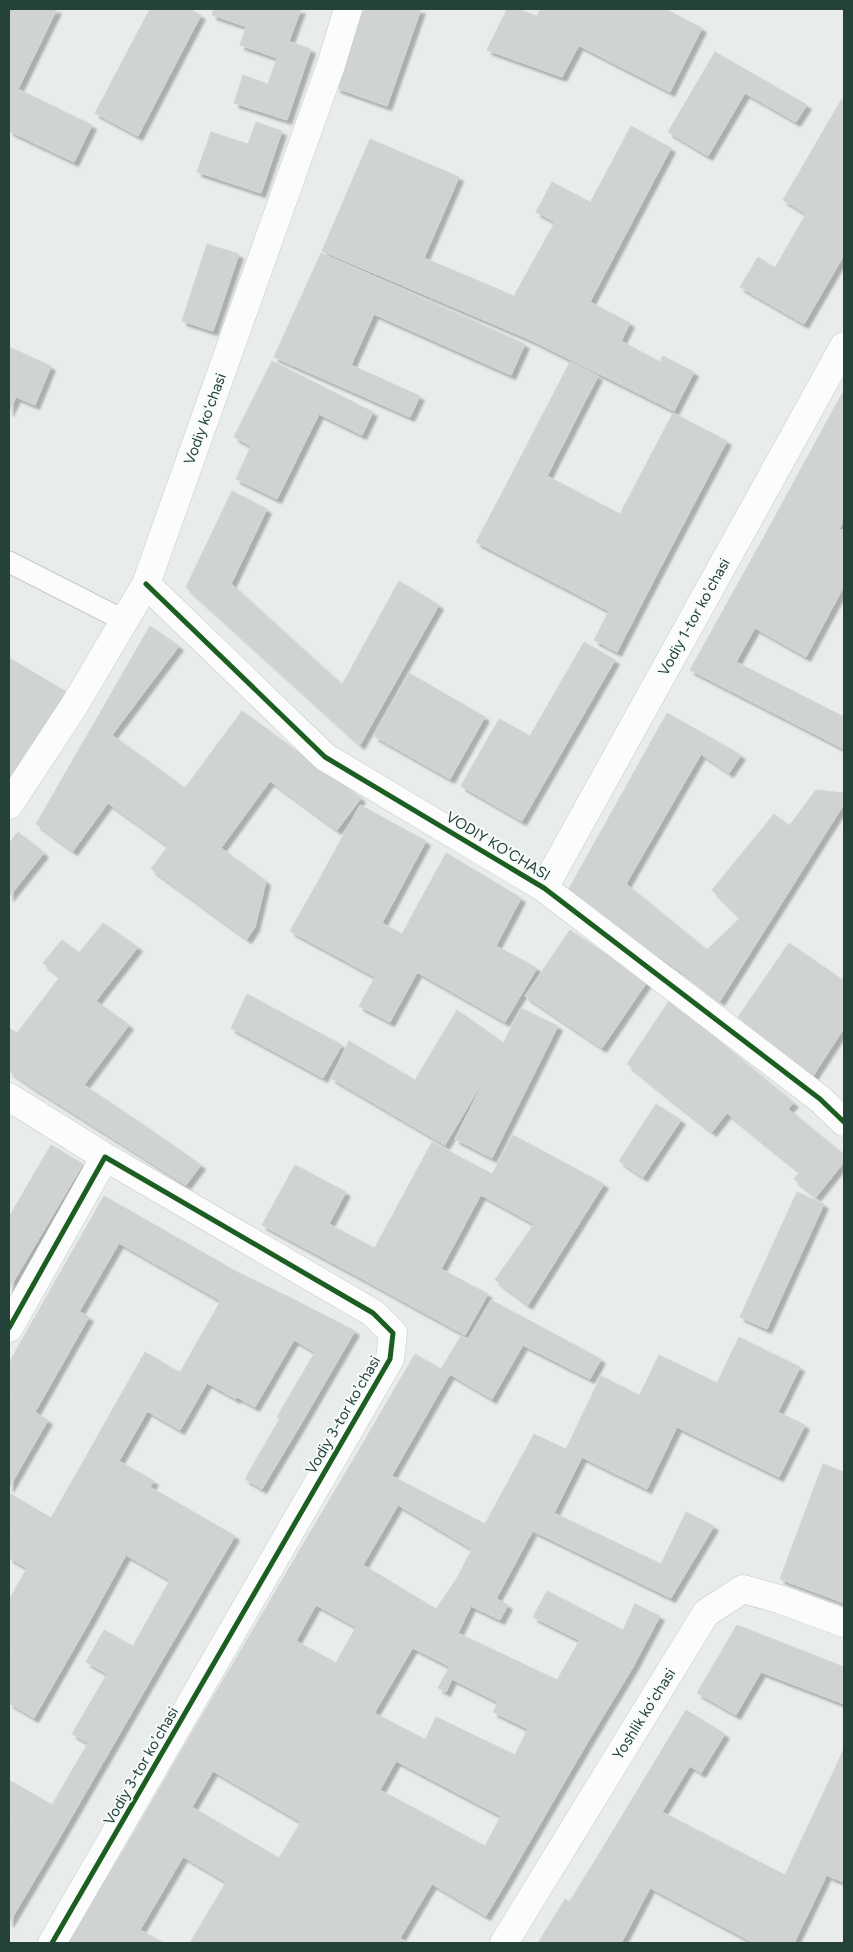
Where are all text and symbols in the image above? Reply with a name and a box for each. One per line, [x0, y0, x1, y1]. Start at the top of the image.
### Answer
street label: Vodiy koʻchasi [180, 371, 230, 467]
street label: Vodiy 1-tor koʼchasi [654, 555, 734, 679]
street label: VODIY KO'CHASI [443, 808, 553, 884]
street label: Vodiy 3-tor koʼchasi [302, 1353, 384, 1477]
street label: Yoshlik koʻchasi [609, 1665, 679, 1763]
street label: Vodiy 3-tor koʼchasi [100, 1704, 182, 1828]

